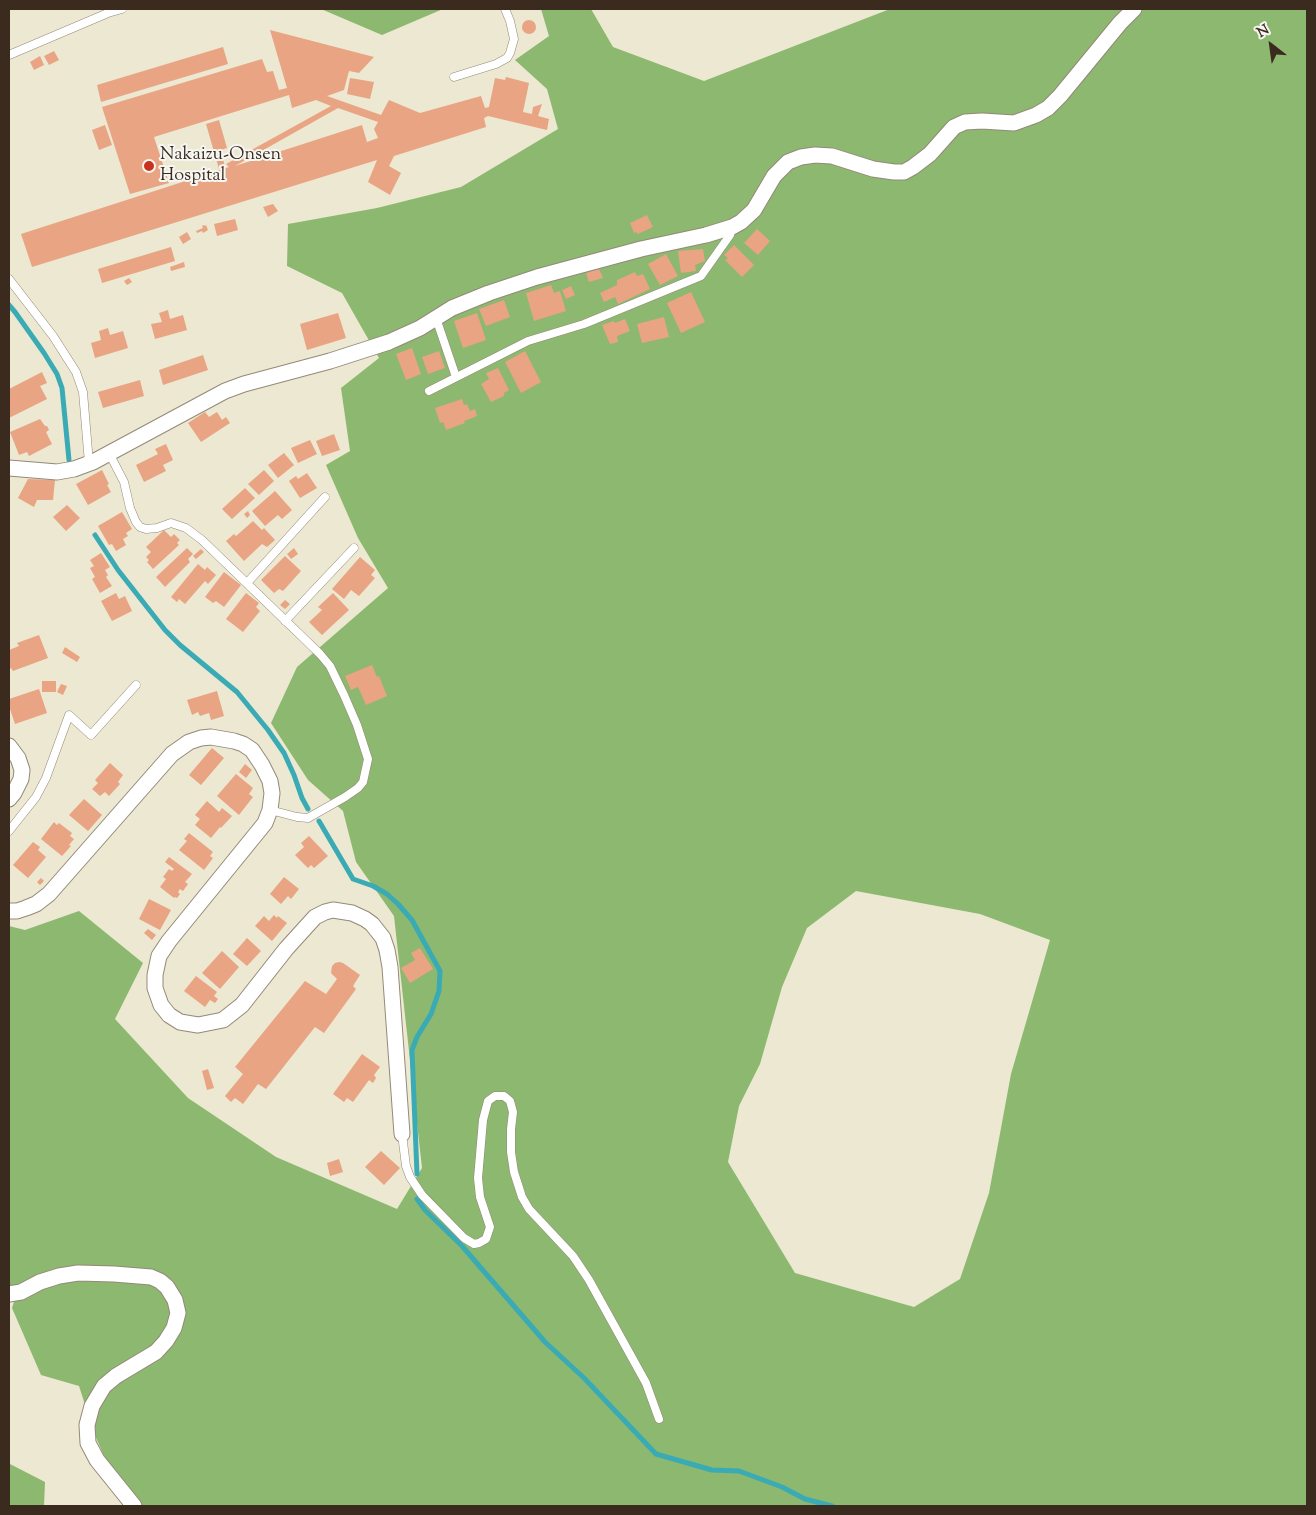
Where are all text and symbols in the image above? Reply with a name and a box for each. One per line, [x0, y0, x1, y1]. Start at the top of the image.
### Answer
north arrow [1246, 20, 1296, 70]
text: N [1254, 21, 1273, 43]
place label: Nakaizu-Onsen Hospital [160, 145, 281, 188]
marker: Nakaizu-Onsen Hospital [142, 159, 156, 173]

